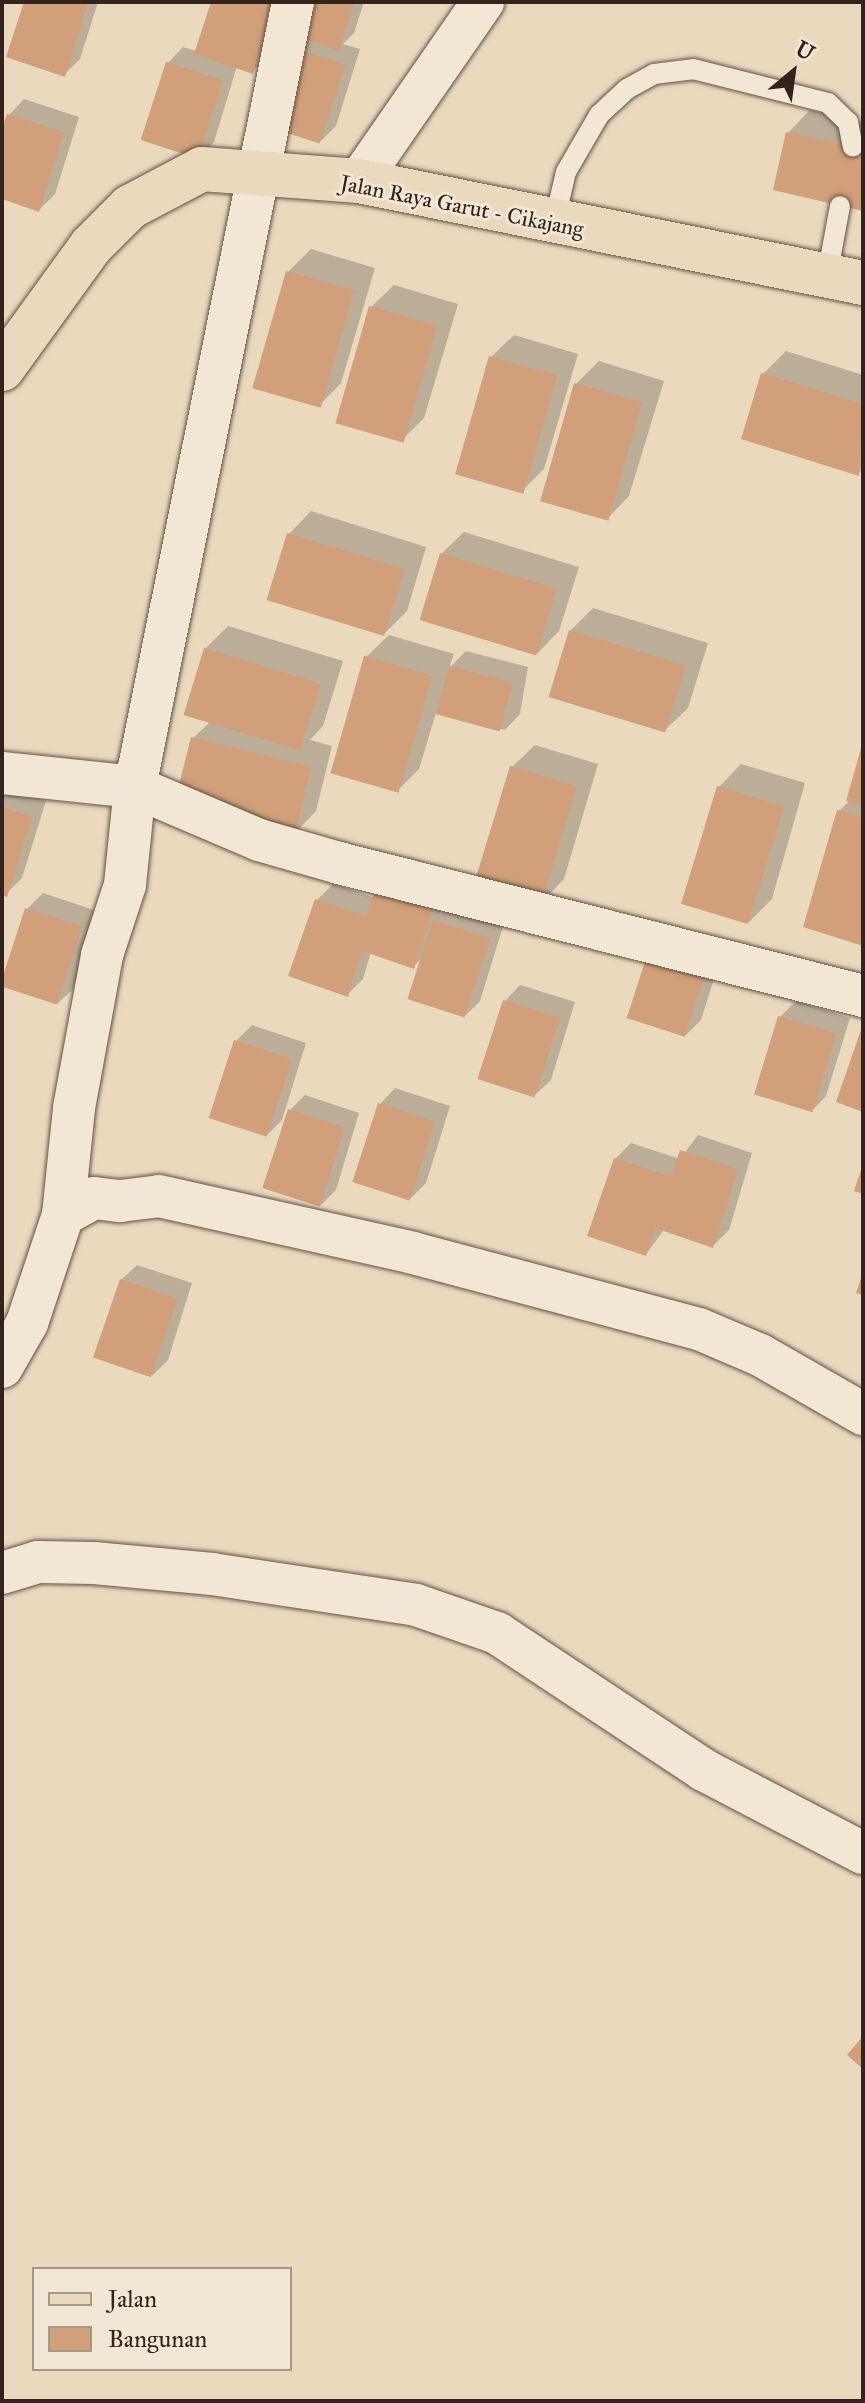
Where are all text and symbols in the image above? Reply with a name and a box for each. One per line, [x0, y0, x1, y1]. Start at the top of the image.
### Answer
north arrow [753, 32, 833, 112]
text: U [791, 35, 819, 67]
street label: Jalan Raya Garut - Cikajang [338, 169, 586, 243]
legend [32, 2267, 292, 2371]
text: Jalan [108, 2284, 157, 2314]
text: Bangunan [108, 2324, 207, 2354]

